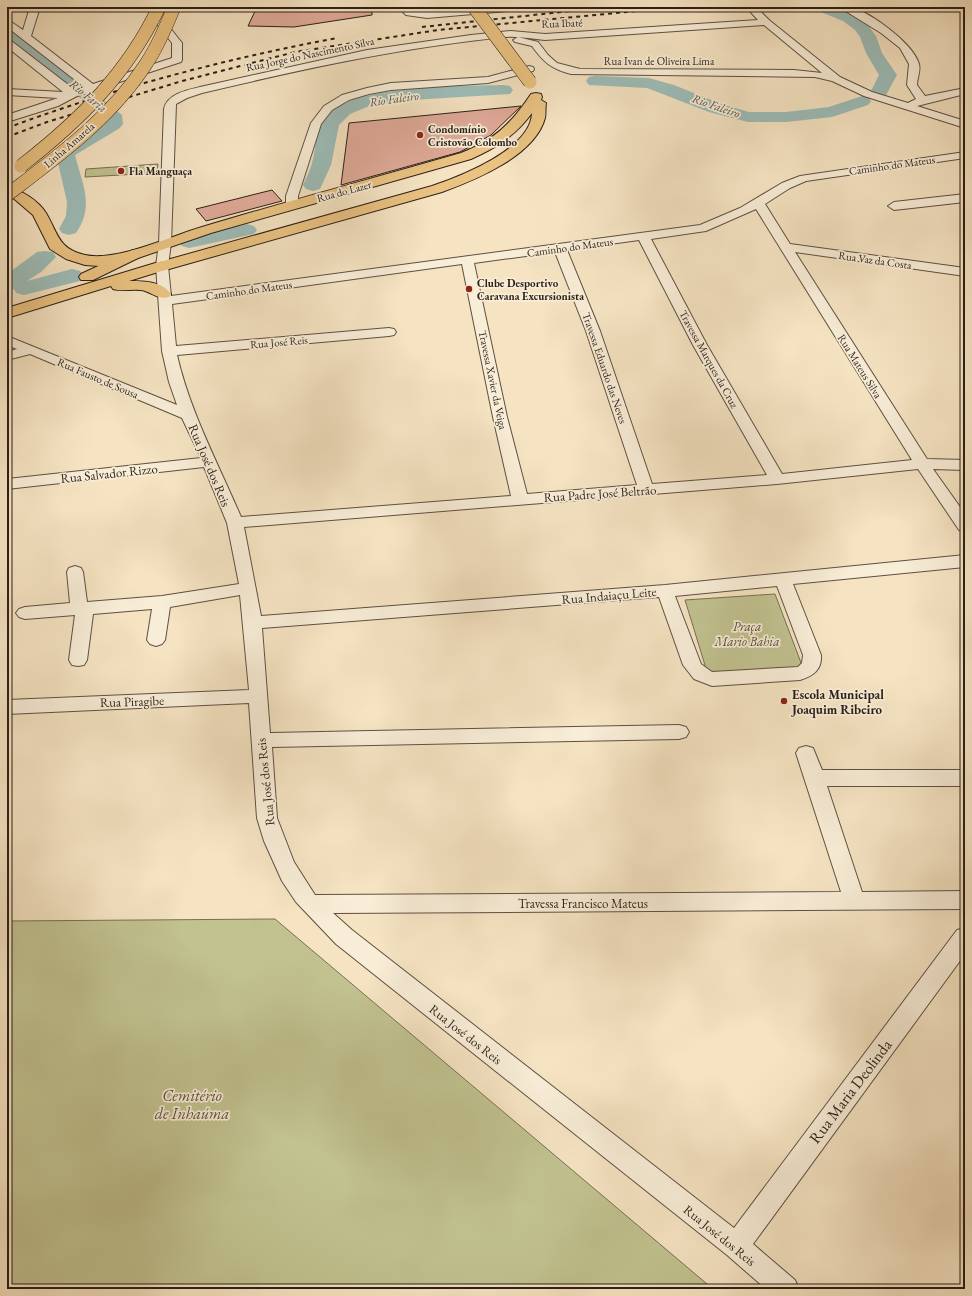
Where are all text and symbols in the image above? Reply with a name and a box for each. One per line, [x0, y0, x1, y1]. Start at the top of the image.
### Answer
street label: Rua Ibaté [541, 15, 584, 31]
street label: Rua Jorge do Nascimento Silva [245, 33, 376, 74]
street label: Rua Ivan de Oliveira Lima [604, 54, 715, 68]
water label: Rio Faria [66, 76, 110, 116]
water label: Rio Faleiro [368, 88, 420, 110]
water label: Rio Faleiro [690, 90, 743, 122]
street label: Linha Amarela [41, 119, 98, 171]
place label: Condomínio Cristovão Colombo [428, 122, 517, 149]
marker: Condomínio Cristovão Colombo [415, 130, 425, 140]
street label: Caminho do Mateus [848, 152, 936, 178]
place label: Fla Manguaça [129, 164, 192, 178]
marker: Fla Manguaça [116, 166, 126, 176]
street label: Rua do Lazer [315, 177, 373, 205]
street label: Caminho do Mateus [526, 234, 614, 260]
street label: Rua Vaz da Costa [837, 248, 913, 272]
place label: Clube Desportivo Caravana Excursionista [477, 276, 584, 303]
street label: Caminho do Mateus [205, 277, 293, 303]
marker: Clube Desportivo Caravana Excursionista [464, 284, 474, 294]
street label: Travessa Marques da Cruz [676, 308, 742, 411]
street label: Travessa Eduardo das Neves [579, 311, 631, 426]
street label: Travessa Xavier da Veiga [476, 329, 510, 431]
street label: Rua Mateus Silva [835, 331, 886, 401]
street label: Rua José Reis [250, 332, 309, 351]
street label: Rua Fausto de Sousa [55, 355, 141, 402]
street label: Rua José dos Reis [184, 421, 235, 509]
street label: Rua Salvador Rizzo [60, 460, 158, 487]
street label: Rua Padre José Beltrão [543, 481, 657, 506]
street label: Rua Indaiaçu Leite [561, 583, 657, 608]
park label: Praça Mario Bahia [713, 618, 780, 650]
place label: Escola Municipal Joaquim Ribeiro [790, 686, 884, 718]
street label: Rua Piragibe [100, 692, 164, 711]
marker: Escola Municipal Joaquim Ribeiro [779, 696, 789, 706]
street label: Rua José dos Reis [252, 737, 279, 827]
street label: Travessa Francisco Mateus [518, 895, 648, 912]
street label: Rua José dos Reis [426, 1001, 506, 1068]
street label: Rua Maria Deolinda [804, 1034, 897, 1148]
park label: Cemitério de Inhaúma [155, 1085, 229, 1124]
street label: Rua José dos Reis [680, 1201, 759, 1270]

